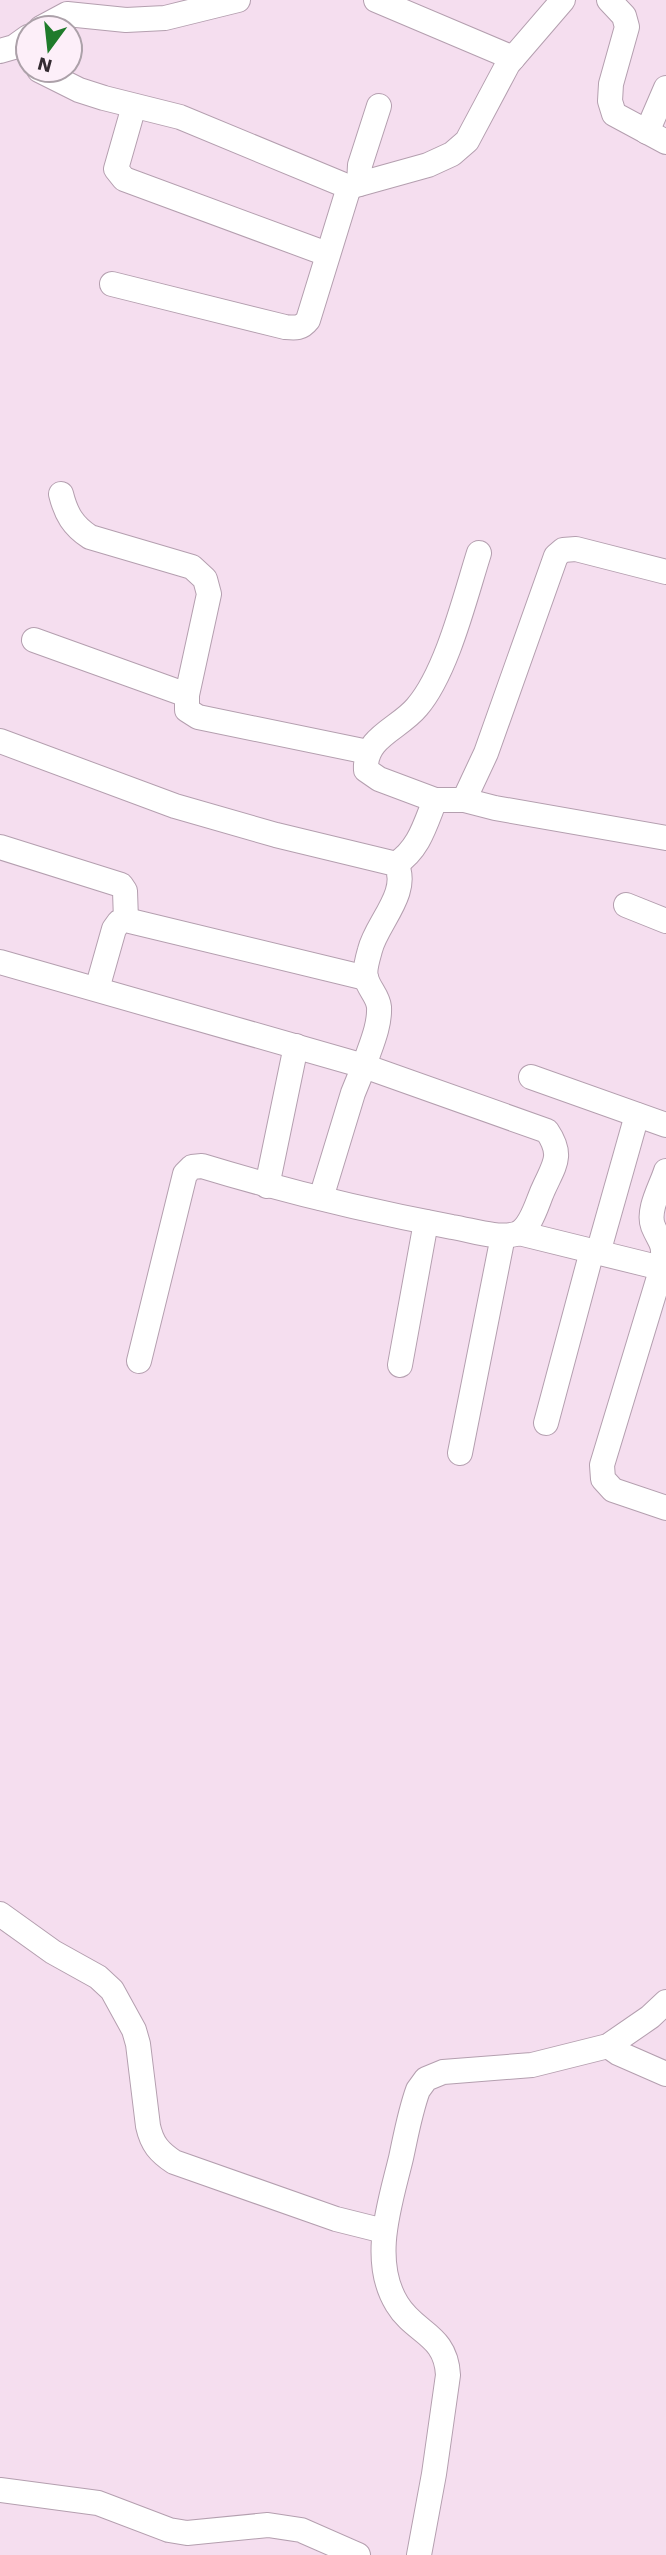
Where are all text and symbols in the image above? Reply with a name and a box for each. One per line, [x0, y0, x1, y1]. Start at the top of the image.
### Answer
north arrow [14, 14, 84, 84]
text: N [35, 52, 55, 78]

